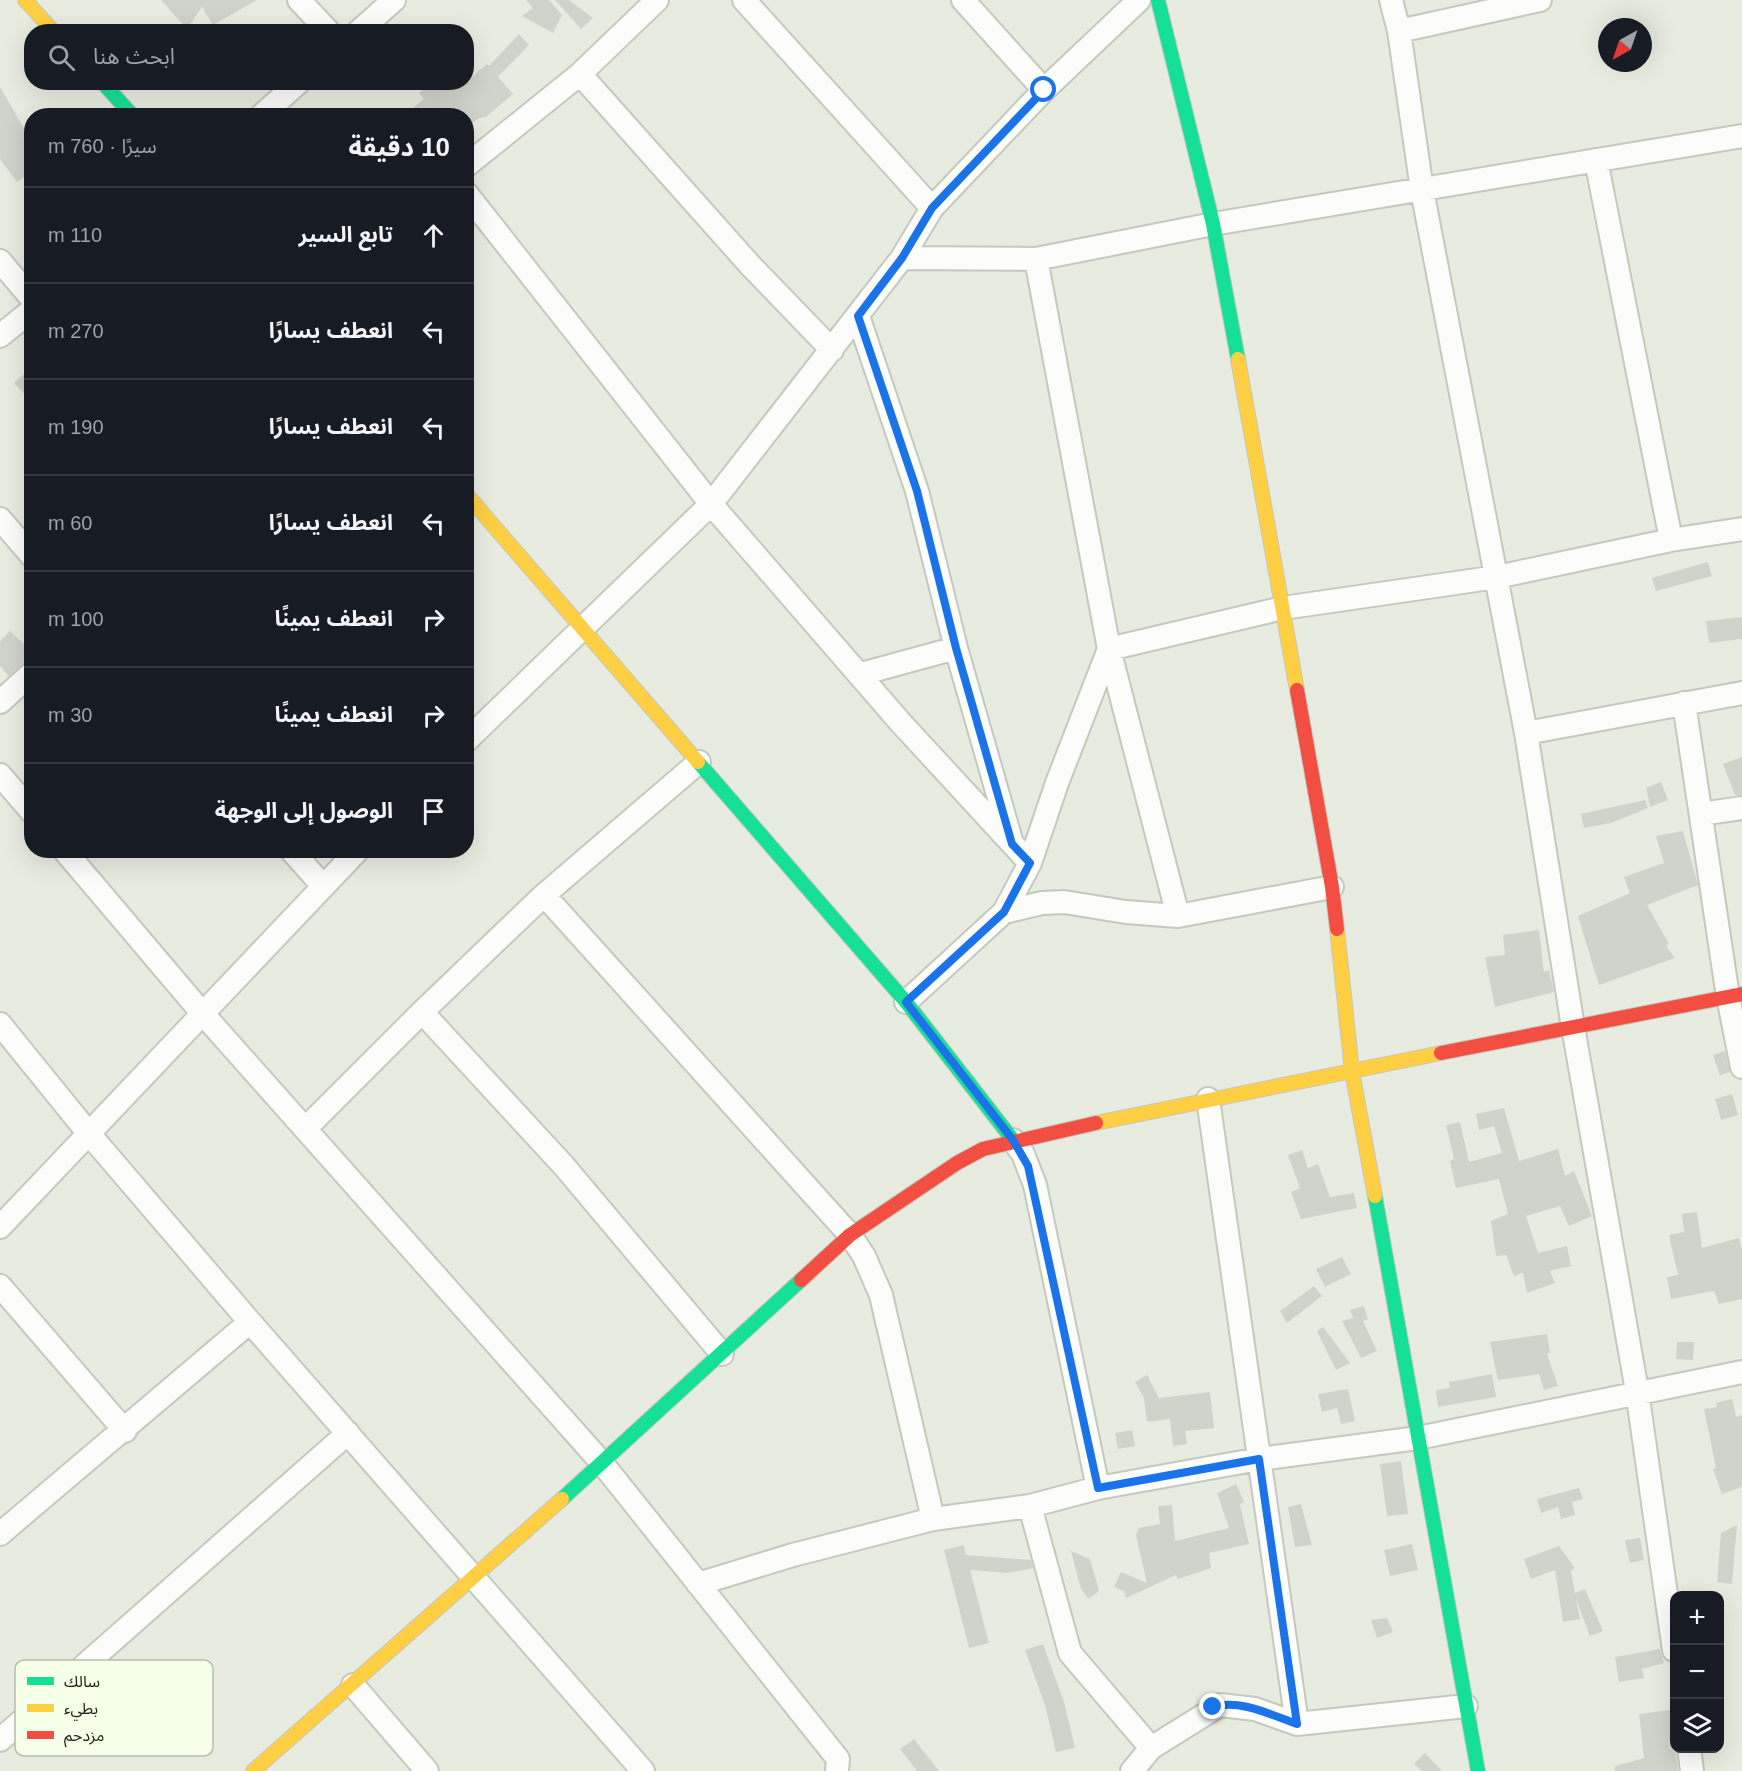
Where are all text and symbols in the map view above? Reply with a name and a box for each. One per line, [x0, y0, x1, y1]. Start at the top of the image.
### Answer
north arrow [1598, 18, 1652, 72]
search box [24, 24, 474, 90]
icon: search [45, 41, 78, 74]
text: ابحث هنا [93, 44, 175, 69]
route start [1030, 76, 1056, 102]
text: 10 دقيقة [348, 132, 450, 162]
text: سيرًا · 760 m [48, 135, 157, 157]
icon: ahead [417, 219, 450, 252]
text: تابع السير [299, 222, 393, 247]
text: 110 m [48, 224, 102, 246]
icon: left [417, 315, 450, 348]
text: انعطف يسارًا [269, 318, 393, 343]
text: 270 m [48, 320, 104, 342]
icon: left [417, 411, 450, 444]
text: انعطف يسارًا [269, 414, 393, 439]
text: 190 m [48, 416, 104, 438]
icon: left [417, 507, 450, 540]
text: انعطف يسارًا [269, 510, 393, 535]
text: 60 m [48, 512, 92, 534]
icon: right [417, 603, 450, 636]
text: انعطف يمينًا [274, 606, 393, 631]
text: 100 m [48, 608, 104, 630]
icon: right [417, 699, 450, 732]
text: انعطف يمينًا [274, 702, 393, 727]
text: 30 m [48, 704, 92, 726]
icon: arrive [417, 795, 450, 828]
text: الوصول إلى الوجهة [215, 798, 393, 823]
map controls [1670, 1591, 1724, 1753]
button: + [1670, 1591, 1724, 1645]
button: − [1670, 1645, 1724, 1699]
legend [15, 1660, 213, 1756]
text: سالك [64, 1673, 100, 1690]
route end [1199, 1693, 1225, 1719]
button: layers [1670, 1699, 1724, 1753]
text: بطيء [64, 1700, 98, 1721]
text: مزدحم [64, 1727, 104, 1748]

